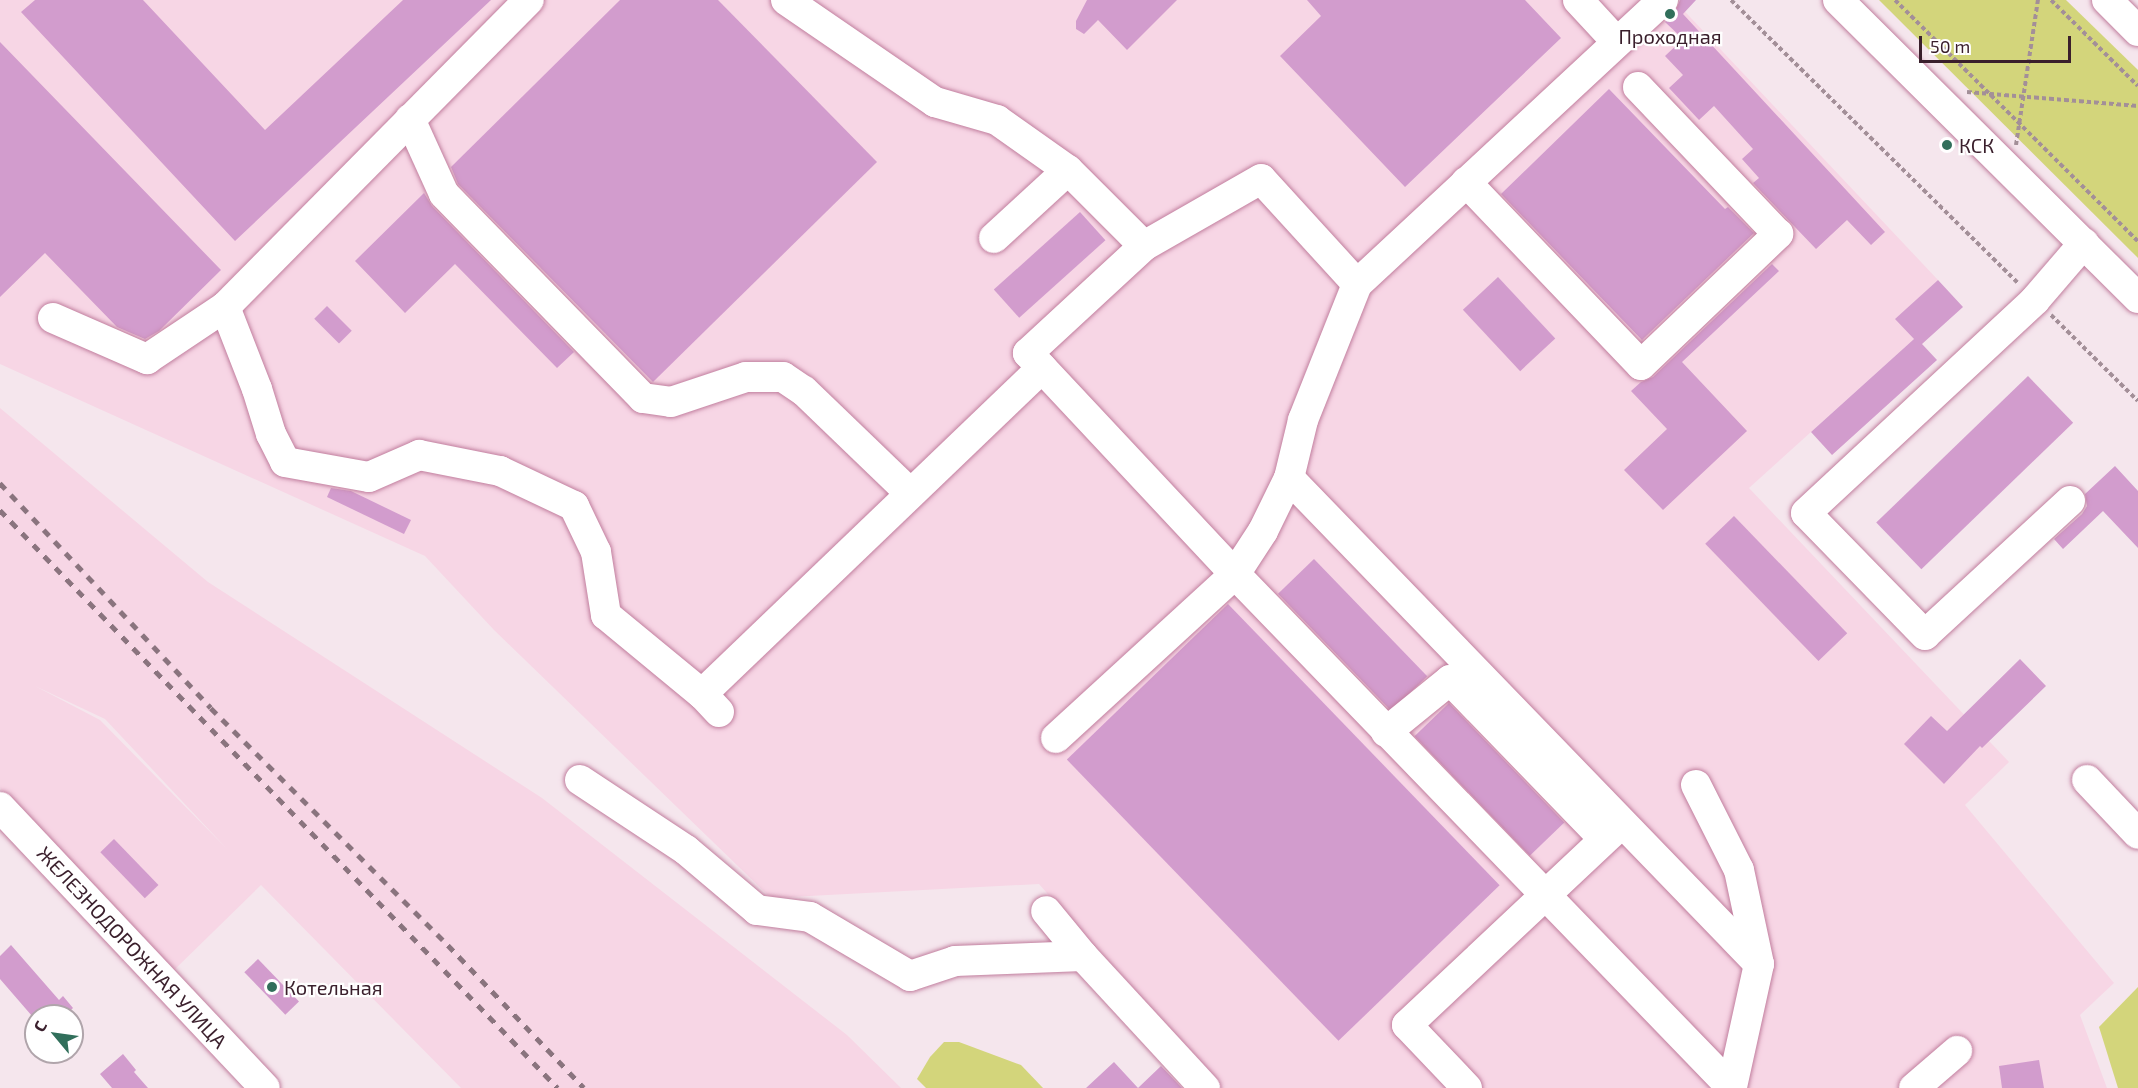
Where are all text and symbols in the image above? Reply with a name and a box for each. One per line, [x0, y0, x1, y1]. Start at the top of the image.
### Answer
marker: Проходная [1663, 7, 1677, 21]
place label: Проходная [1618, 24, 1722, 48]
scale bar [1922, 24, 2074, 62]
text: 50 m [1930, 35, 1970, 57]
place label: КСК [1959, 133, 1994, 157]
marker: КСК [1940, 138, 1954, 152]
street label: ЖЕЛЕЗНОДОРОЖНАЯ УЛИЦА [32, 841, 232, 1053]
place label: Котельная [284, 975, 383, 999]
marker: Котельная [265, 980, 279, 994]
north arrow [24, 1004, 84, 1064]
text: С [29, 1017, 50, 1035]

